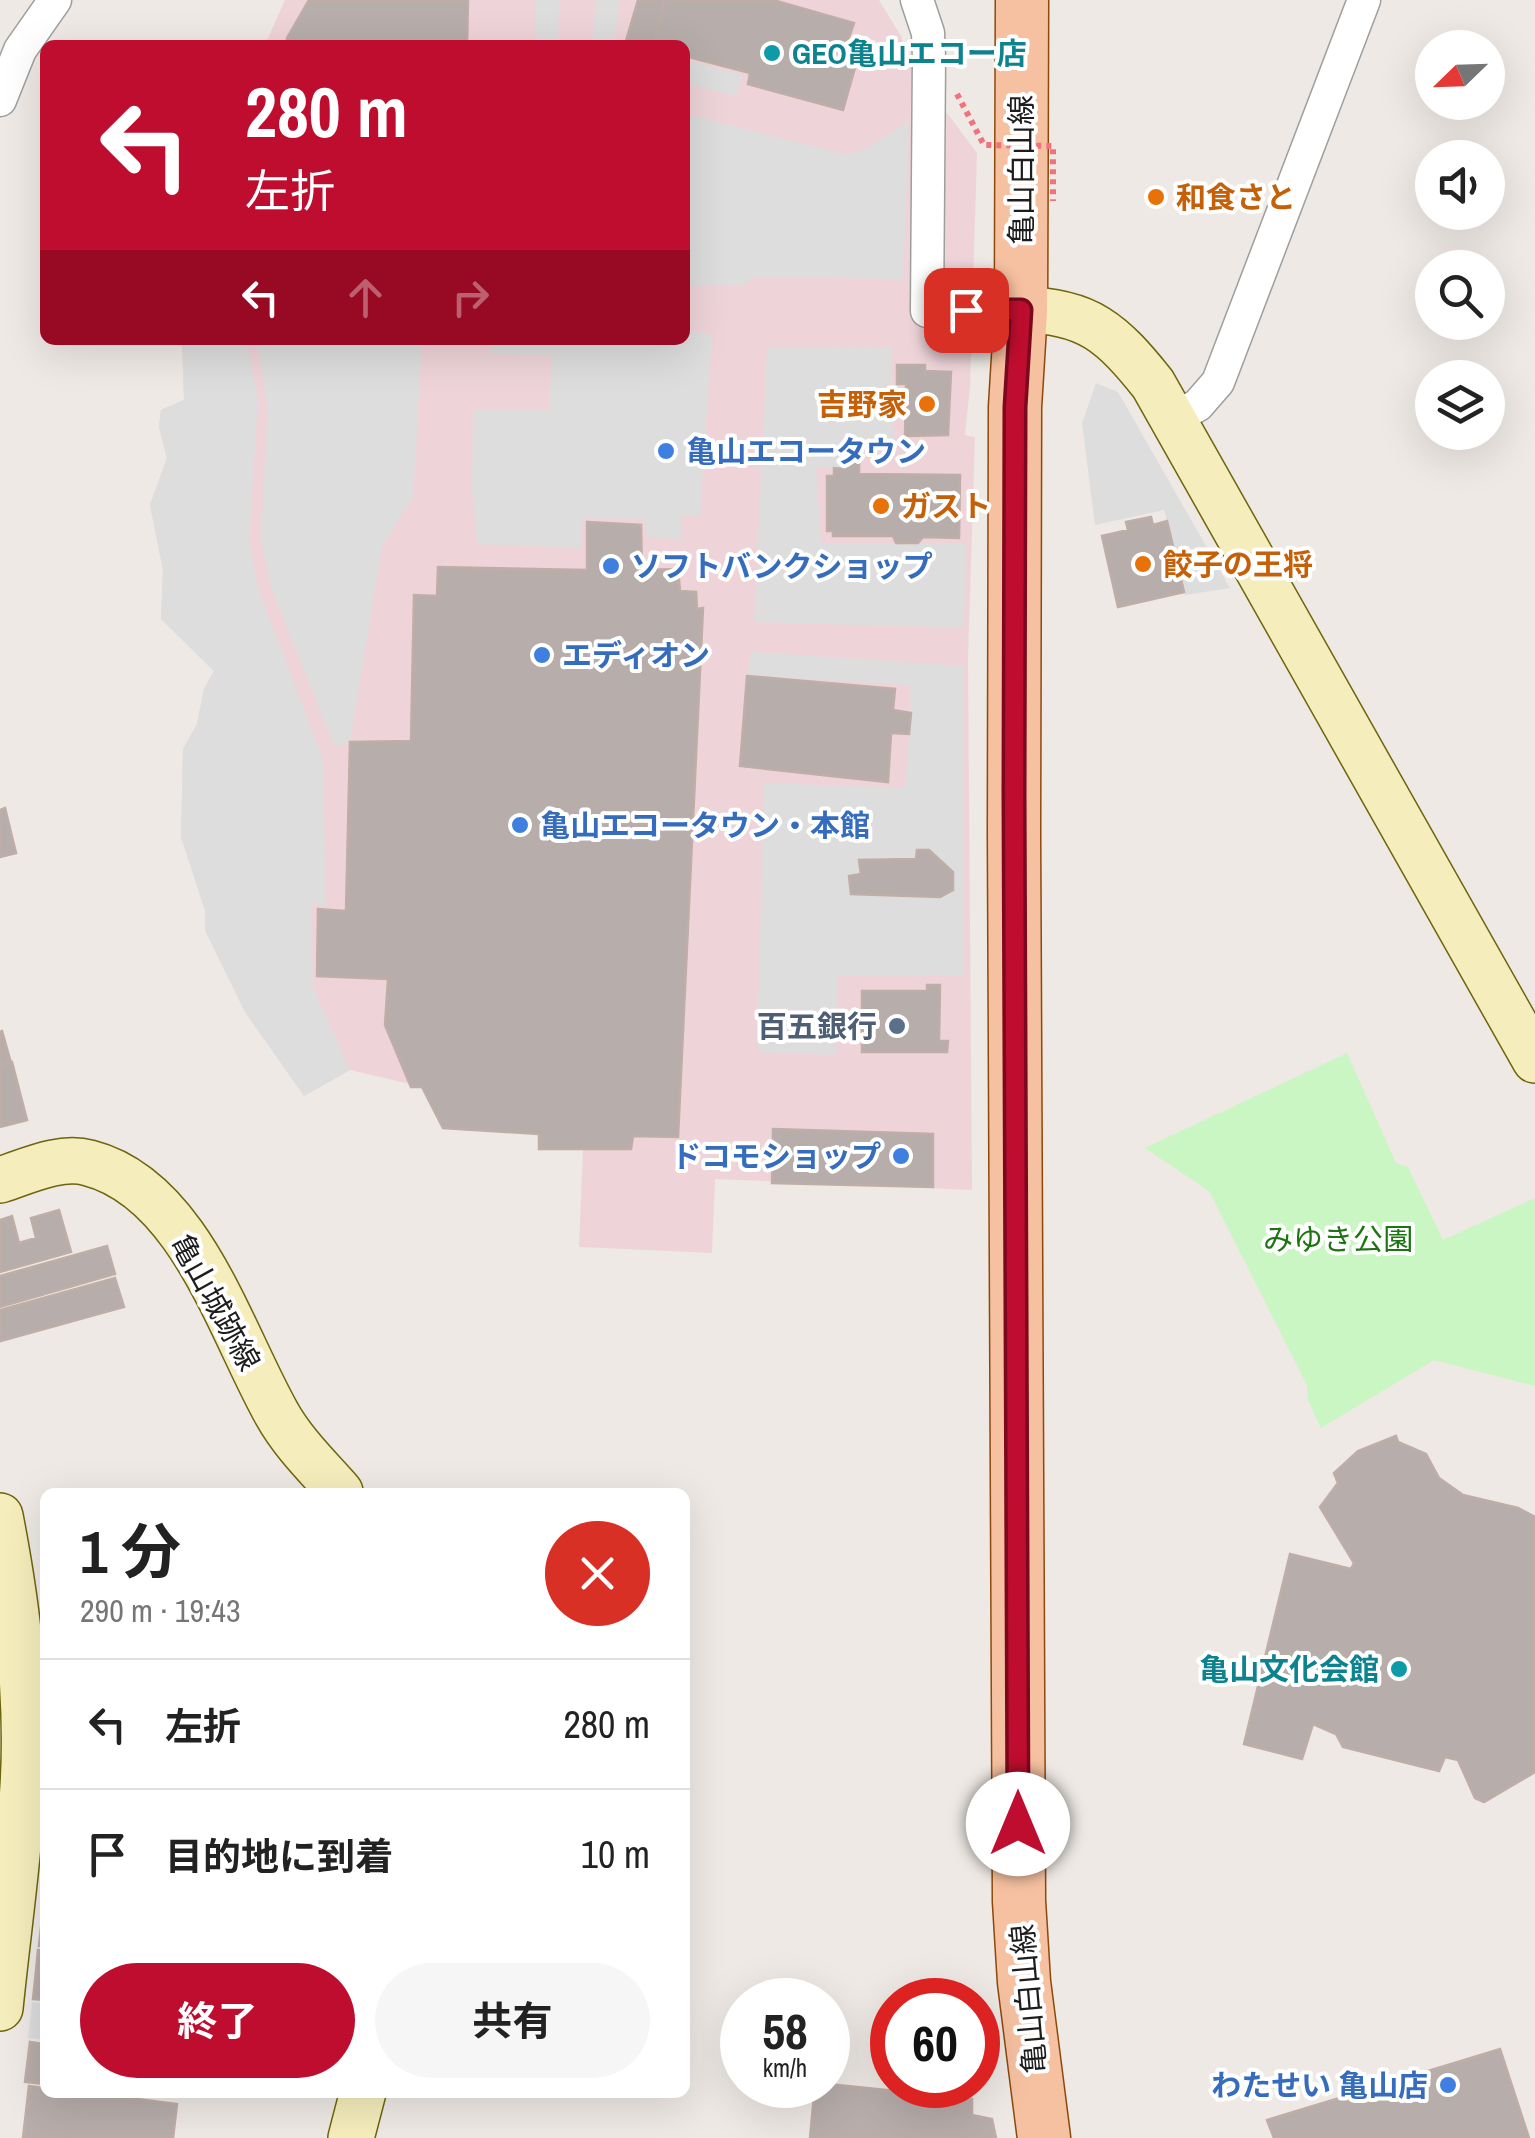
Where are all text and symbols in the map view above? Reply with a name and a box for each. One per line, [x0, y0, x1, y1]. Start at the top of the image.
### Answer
north arrow [1415, 30, 1505, 120]
map controls [1415, 30, 1505, 450]
place label: GEO亀山エコー店 [792, 33, 1027, 73]
marker: GEO亀山エコー店 [761, 42, 783, 64]
text: 280 m [245, 65, 408, 159]
icon: left [80, 80, 210, 210]
street label: 亀山白山線 [1001, 95, 1041, 245]
button: sound [1415, 140, 1505, 230]
text: 左折 [245, 160, 335, 221]
place label: 和食さと [1176, 177, 1296, 217]
marker: 和食さと [1145, 186, 1167, 208]
button: search [1415, 250, 1505, 340]
pin [924, 268, 1009, 353]
icon: left [233, 270, 288, 325]
icon: ahead [338, 270, 393, 325]
icon: right [443, 270, 498, 325]
icon: arrive [939, 283, 994, 338]
button: layers [1415, 360, 1505, 450]
place label: 吉野家 [817, 384, 907, 424]
marker: 吉野家 [916, 393, 938, 415]
place label: 亀山エコータウン [686, 431, 926, 471]
marker: 亀山エコータウン [655, 440, 677, 462]
place label: ガスト [901, 486, 991, 526]
marker: ガスト [870, 495, 892, 517]
place label: 餃子の王将 [1163, 544, 1313, 584]
place label: ソフトバンクショップ [631, 546, 933, 586]
marker: 餃子の王将 [1132, 553, 1154, 575]
marker: ソフトバンクショップ [600, 555, 622, 577]
place label: エディオン [562, 635, 710, 675]
marker: エディオン [531, 644, 553, 666]
place label: 亀山エコータウン・本館 [540, 805, 870, 845]
marker: 亀山エコータウン・本館 [509, 814, 531, 836]
place label: 百五銀行 [757, 1006, 877, 1046]
marker: 百五銀行 [886, 1015, 908, 1037]
place label: ドコモショップ [671, 1136, 881, 1176]
marker: ドコモショップ [890, 1145, 912, 1167]
park label: みゆき公園 [1263, 1219, 1413, 1259]
street label: 亀山城跡線 [162, 1227, 270, 1377]
text: 1 分 [80, 1511, 181, 1592]
button: close [545, 1521, 650, 1626]
text: 290 m · 19:43 [80, 1589, 240, 1632]
place label: 亀山文化会館 [1199, 1649, 1379, 1689]
marker: 亀山文化会館 [1388, 1658, 1410, 1680]
icon: left [80, 1697, 135, 1752]
text: 280 m [563, 1699, 650, 1750]
text: 左折 [165, 1701, 241, 1752]
position arrow [966, 1772, 1070, 1876]
icon: arrive [80, 1827, 135, 1882]
text: 10 m [581, 1829, 650, 1880]
text: 目的地に到着 [165, 1831, 393, 1882]
street label: 亀山白山線 [1002, 1923, 1054, 2075]
button: 終了 [80, 1963, 355, 2078]
button: 共有 [375, 1963, 650, 2078]
speed limit sign: 60 [870, 1978, 1000, 2108]
text: 58 [762, 1997, 808, 2065]
text: km/h [763, 2051, 807, 2085]
place label: わたせい 亀山店 [1211, 2065, 1428, 2105]
marker: わたせい 亀山店 [1437, 2074, 1459, 2096]

